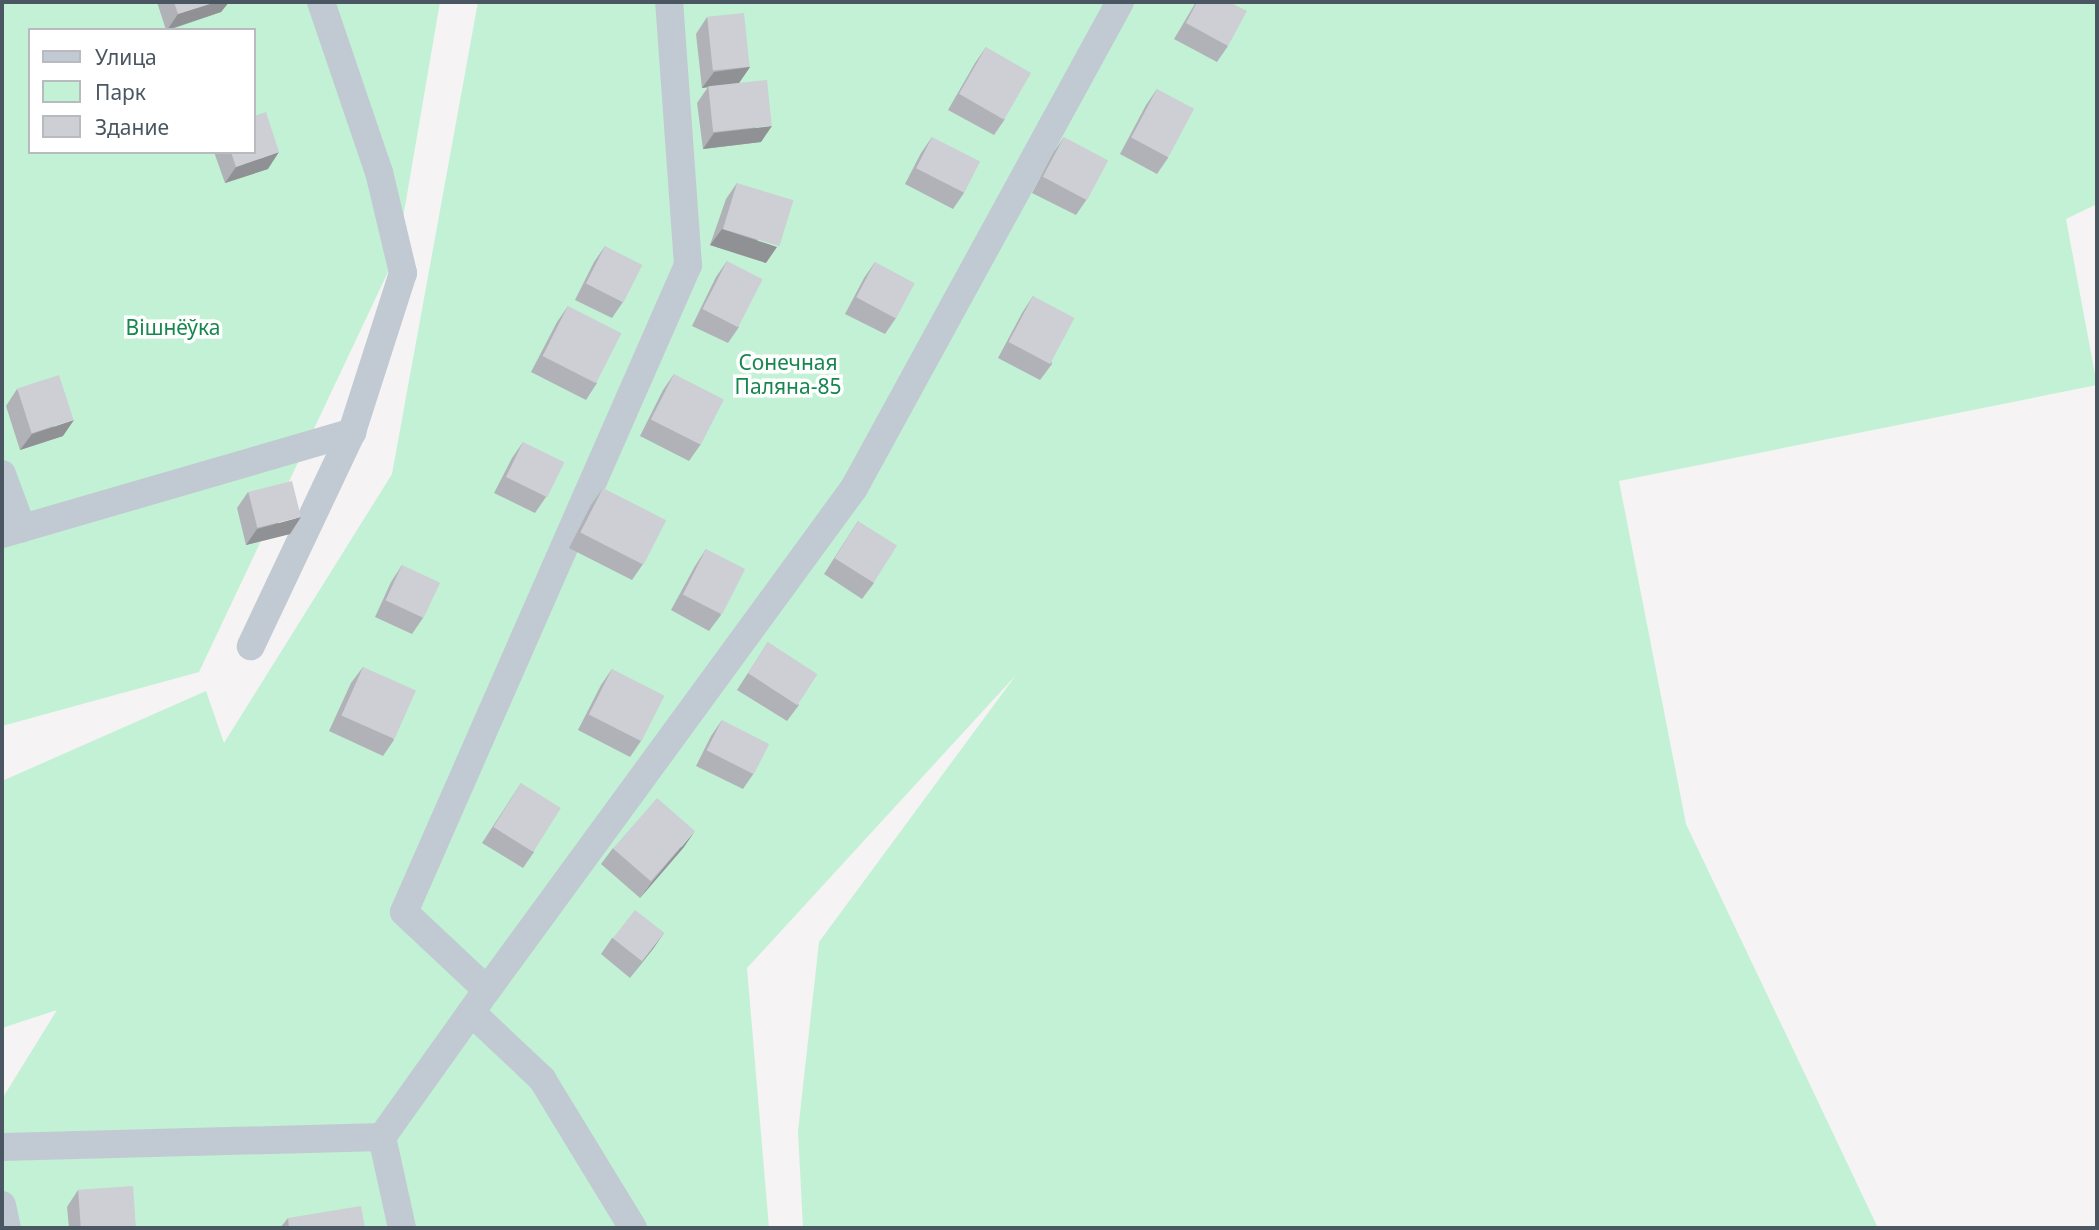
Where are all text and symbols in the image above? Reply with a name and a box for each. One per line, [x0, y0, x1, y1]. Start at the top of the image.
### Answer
legend [28, 28, 256, 154]
text: Улица [95, 43, 157, 71]
text: Парк [95, 78, 146, 106]
text: Здание [95, 113, 169, 141]
park label: Вішнёўка [126, 314, 220, 340]
park label: Сонечная Паляна-85 [735, 349, 841, 399]

